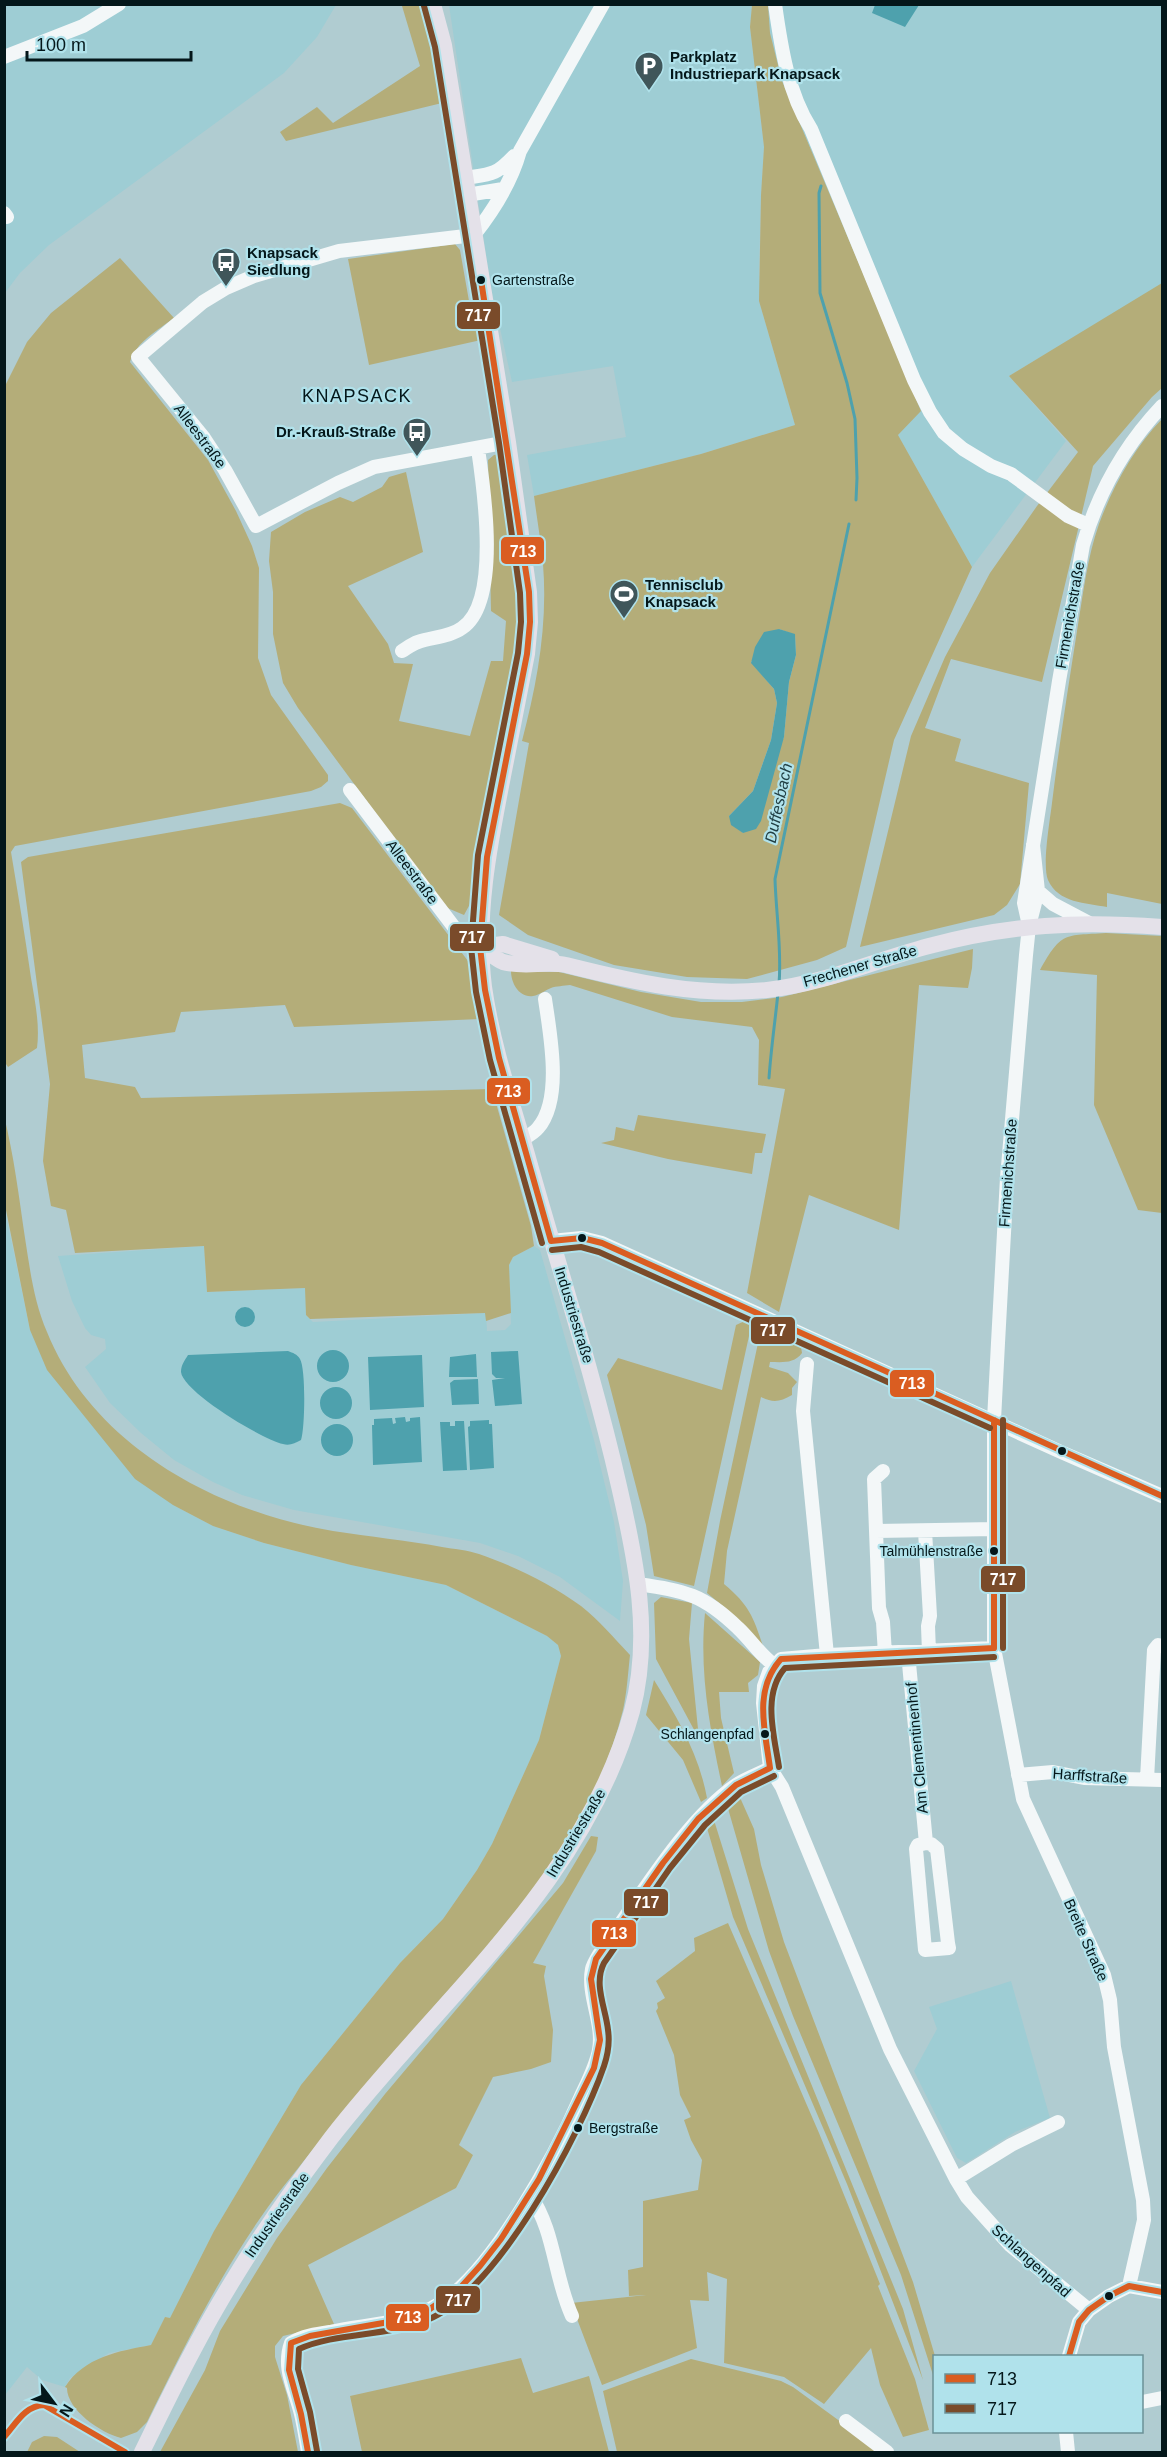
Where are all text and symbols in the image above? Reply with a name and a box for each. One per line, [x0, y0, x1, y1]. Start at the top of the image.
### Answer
scale bar [27, 24, 190, 62]
text: 100 m [36, 35, 86, 55]
place label: Parkplatz Industriepark Knapsack [670, 48, 841, 82]
parking icon: Parkplatz Industriepark Knapsack [633, 50, 665, 92]
place label: Knapsack Siedlung [247, 244, 319, 278]
bus stop icon: Knapsack Siedlung [210, 246, 242, 288]
place label: Gartenstraße [492, 272, 575, 288]
marker: Gartenstraße [475, 274, 487, 286]
line badge: 717 [456, 301, 501, 330]
text: 717 [465, 307, 491, 324]
district label: KNAPSACK [302, 386, 412, 406]
street label: Alleestraße [171, 400, 230, 471]
bus stop icon: Dr.-Krauß-Straße [401, 416, 433, 458]
place label: Dr.-Krauß-Straße [276, 423, 396, 440]
line badge: 713 [500, 536, 545, 565]
text: 713 [510, 543, 536, 560]
street label: Firmenichstraße [1052, 560, 1087, 670]
place label: Tennisclub Knapsack [645, 576, 723, 610]
sports icon: Tennisclub Knapsack [608, 578, 640, 620]
water label: Duffesbach [762, 762, 795, 844]
street label: Alleestraße [383, 836, 442, 907]
line badge: 717 [449, 923, 495, 952]
text: 717 [459, 929, 485, 946]
street label: Frechener Straße [801, 941, 919, 990]
line badge: 713 [486, 1077, 531, 1105]
text: 713 [495, 1083, 521, 1100]
street label: Firmenichstraße [995, 1118, 1020, 1228]
unlabelled marker [576, 1232, 588, 1244]
street label: Industriestraße [552, 1265, 597, 1365]
line badge: 717 [750, 1316, 796, 1345]
text: 717 [760, 1322, 786, 1339]
line badge: 713 [889, 1369, 935, 1398]
text: 713 [899, 1375, 925, 1392]
unlabelled marker [1056, 1445, 1068, 1457]
place label: Talmühlenstraße [880, 1543, 983, 1559]
marker: Talmühlenstraße [988, 1545, 1000, 1557]
line badge: 717 [980, 1565, 1026, 1593]
text: 717 [990, 1571, 1016, 1588]
street label: Am Clementinenhof [902, 1681, 931, 1814]
place label: Schlangenpfad [661, 1726, 754, 1742]
marker: Schlangenpfad [759, 1728, 771, 1740]
street label: Harffstraße [1052, 1764, 1128, 1787]
street label: Industriestraße [543, 1785, 609, 1880]
line badge: 717 [623, 1888, 669, 1917]
text: 717 [633, 1894, 659, 1911]
street label: Breite Straße [1061, 1896, 1112, 1984]
line badge: 713 [591, 1919, 637, 1948]
text: 713 [601, 1925, 627, 1942]
place label: Bergstraße [589, 2120, 658, 2136]
marker: Bergstraße [572, 2122, 584, 2134]
street label: Industriestraße [241, 2169, 312, 2261]
street label: Schlangenpfad [988, 2221, 1074, 2300]
line badge: 717 [435, 2285, 481, 2314]
unlabelled marker [1103, 2290, 1115, 2302]
text: 717 [445, 2292, 471, 2309]
line badge: 713 [385, 2303, 430, 2332]
text: 713 [395, 2309, 421, 2326]
legend [933, 2355, 1143, 2433]
text: 713 [987, 2369, 1017, 2389]
north arrow [24, 2373, 84, 2433]
text: 717 [987, 2399, 1017, 2419]
text: N [56, 2401, 77, 2420]

